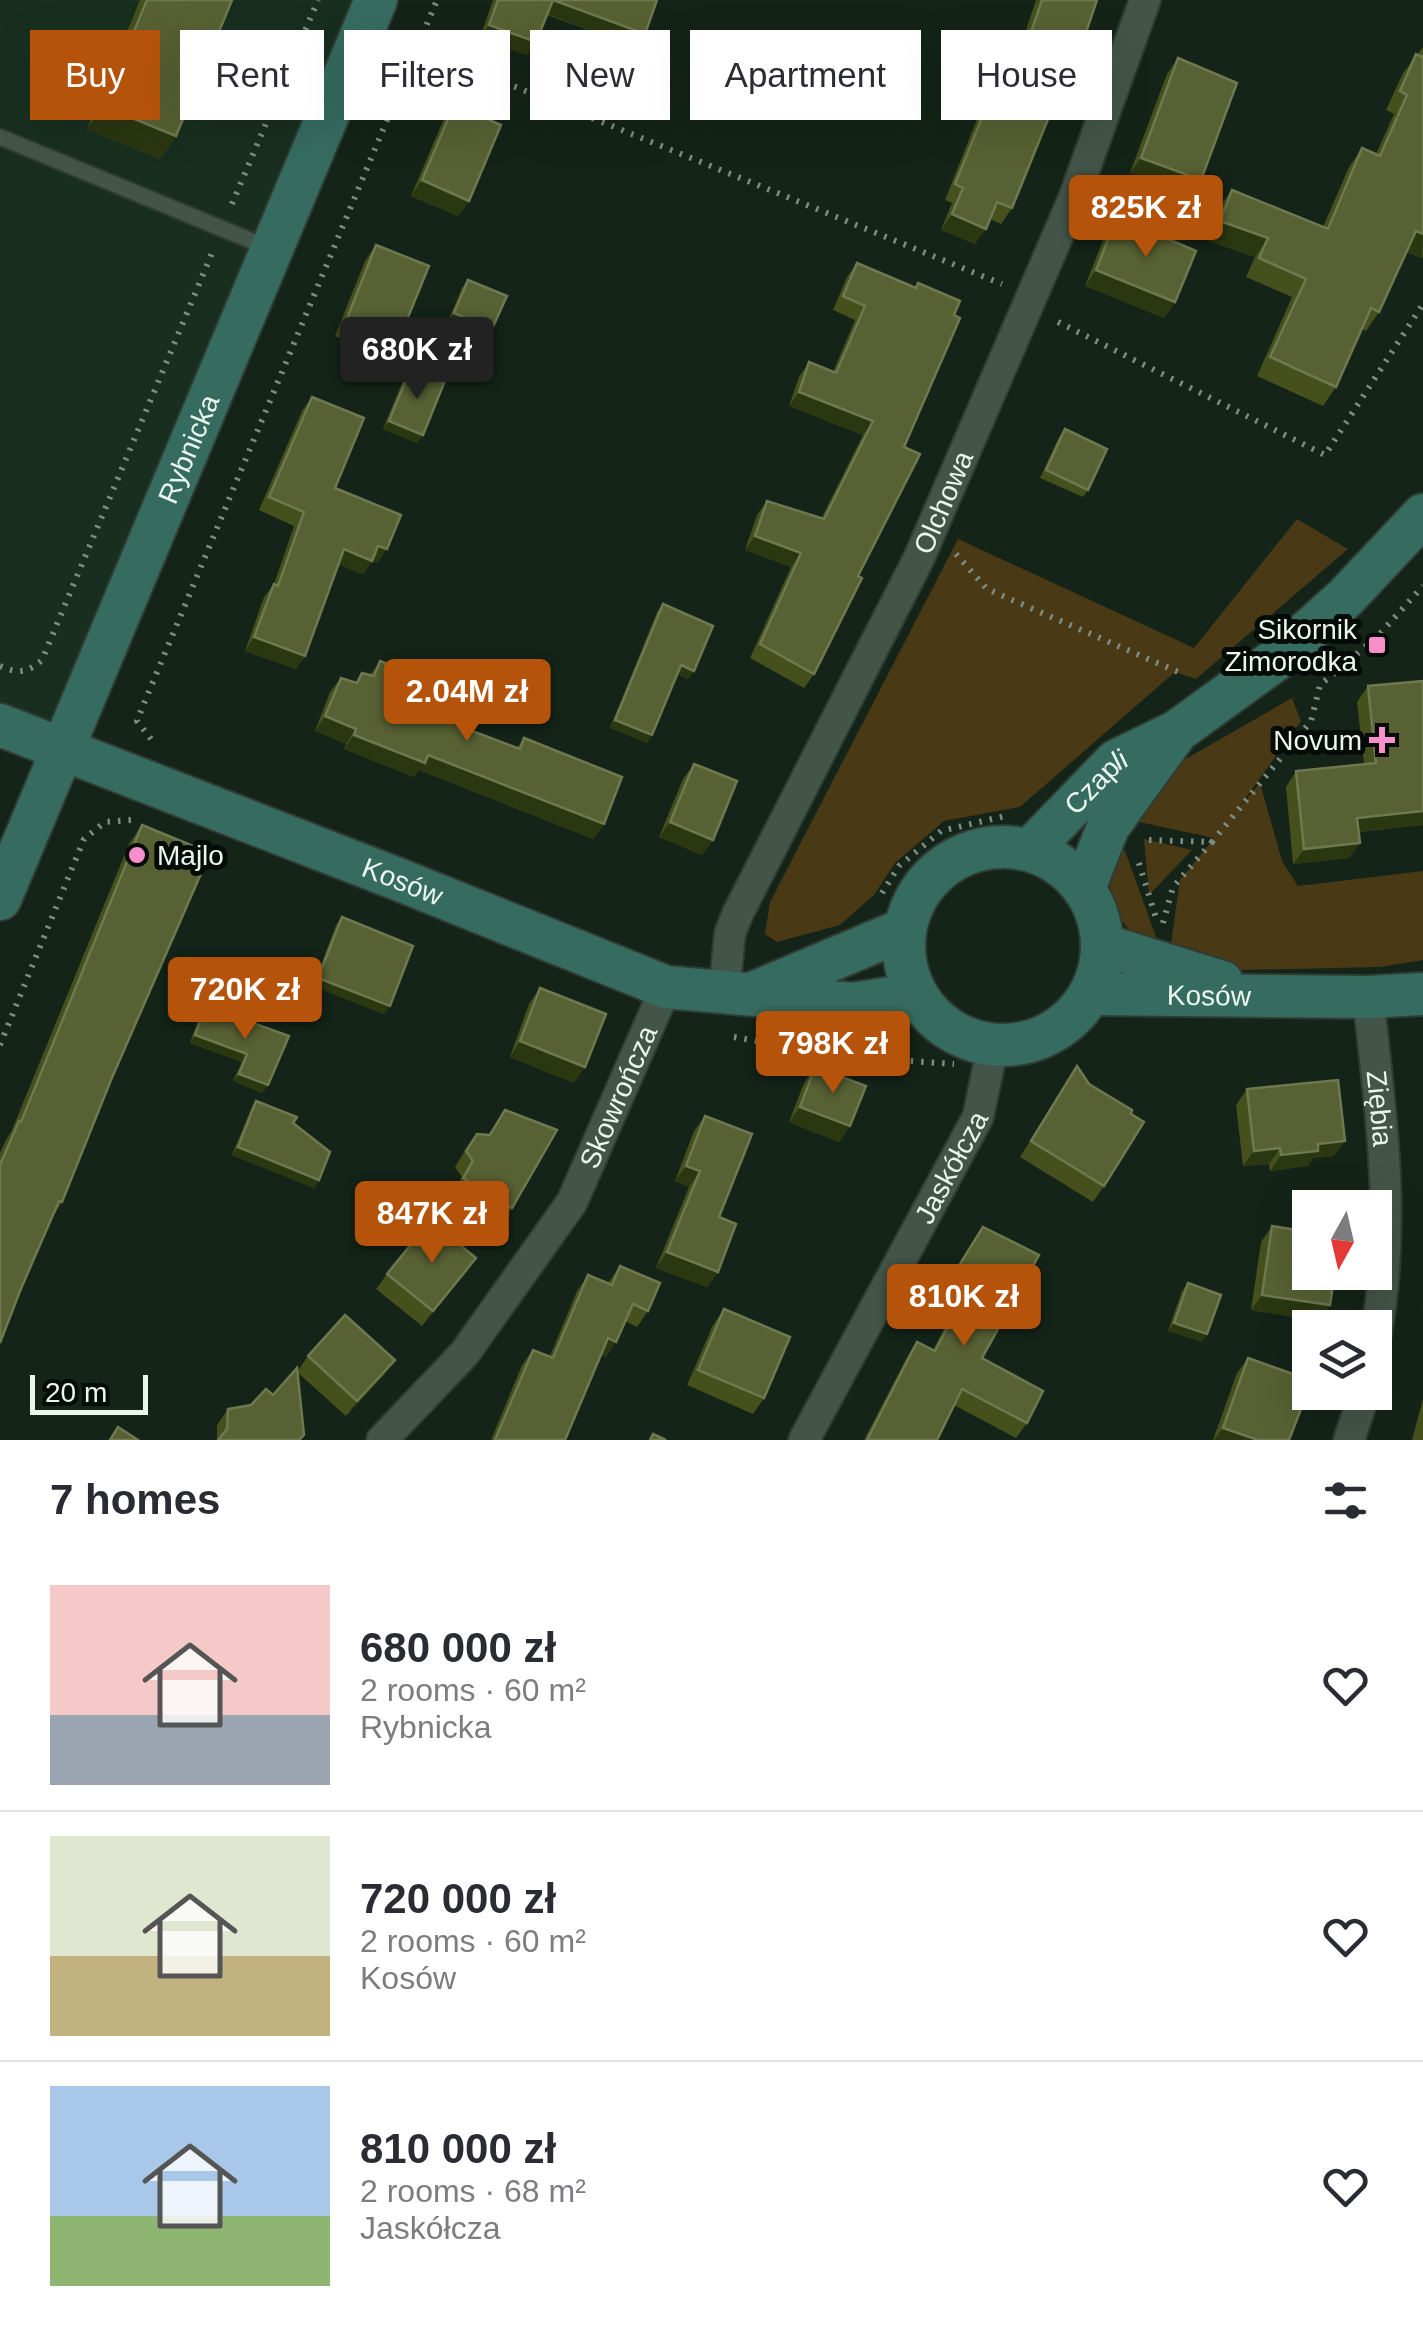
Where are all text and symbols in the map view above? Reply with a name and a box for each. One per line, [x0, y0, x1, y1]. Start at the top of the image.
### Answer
chip: Buy [30, 30, 160, 120]
chip: Rent [180, 30, 324, 120]
chip: Filters [344, 30, 510, 120]
chip: New [530, 30, 670, 120]
chip: Apartment [690, 30, 921, 120]
chip: House [941, 30, 1112, 120]
pin: 825K zł [1054, 175, 1238, 260]
text: 825K zł [1091, 189, 1201, 225]
pin: 680K zł [325, 317, 509, 402]
text: 680K zł [362, 331, 472, 367]
street label: Rybnicka [152, 389, 225, 508]
street label: Olchowa [907, 446, 979, 558]
place label: Sikornik Zimorodka [1225, 614, 1358, 677]
marker: Sikornik Zimorodka [1366, 634, 1388, 656]
pin: 2.04M zł [364, 659, 570, 744]
text: 2.04M zł [406, 673, 528, 709]
place label: Novum [1273, 725, 1362, 756]
marker: Novum [1371, 729, 1393, 751]
street label: Czapli [1058, 743, 1132, 820]
place label: Majlo [157, 840, 224, 871]
marker: Majlo [126, 844, 148, 866]
street label: Kosów [358, 851, 448, 911]
pin: 720K zł [153, 957, 337, 1042]
text: 720K zł [190, 971, 300, 1007]
street label: Kosów [1167, 979, 1252, 1011]
pin: 798K zł [741, 1011, 925, 1096]
street label: Skowrończa [573, 1020, 663, 1173]
text: 798K zł [778, 1025, 888, 1061]
street label: Ziębia [1361, 1069, 1399, 1148]
street label: Jaskółcza [908, 1105, 994, 1229]
pin: 847K zł [340, 1181, 524, 1266]
north arrow [1292, 1190, 1392, 1290]
map controls [1292, 1190, 1392, 1410]
text: 847K zł [377, 1195, 487, 1231]
pin: 810K zł [872, 1264, 1056, 1349]
text: 810K zł [909, 1278, 1019, 1314]
button: layers [1292, 1310, 1392, 1410]
scale bar [30, 1370, 148, 1414]
text: 20 m [45, 1377, 107, 1408]
icon: filters [1318, 1473, 1373, 1528]
text: 7 homes [50, 1476, 220, 1523]
text: 680 000 zł [360, 1624, 556, 1671]
icon: home [130, 1625, 250, 1745]
icon: heart [1318, 1658, 1373, 1713]
text: 2 rooms · 60 m² [360, 1672, 586, 1708]
text: Rybnicka [360, 1709, 492, 1745]
text: 720 000 zł [360, 1875, 556, 1922]
icon: home [130, 1876, 250, 1996]
icon: heart [1318, 1909, 1373, 1964]
text: 2 rooms · 60 m² [360, 1923, 586, 1959]
text: Kosów [360, 1960, 456, 1996]
text: 810 000 zł [360, 2125, 556, 2172]
icon: home [130, 2126, 250, 2246]
icon: heart [1318, 2159, 1373, 2214]
text: 2 rooms · 68 m² [360, 2173, 586, 2209]
text: Jaskółcza [360, 2210, 501, 2246]

